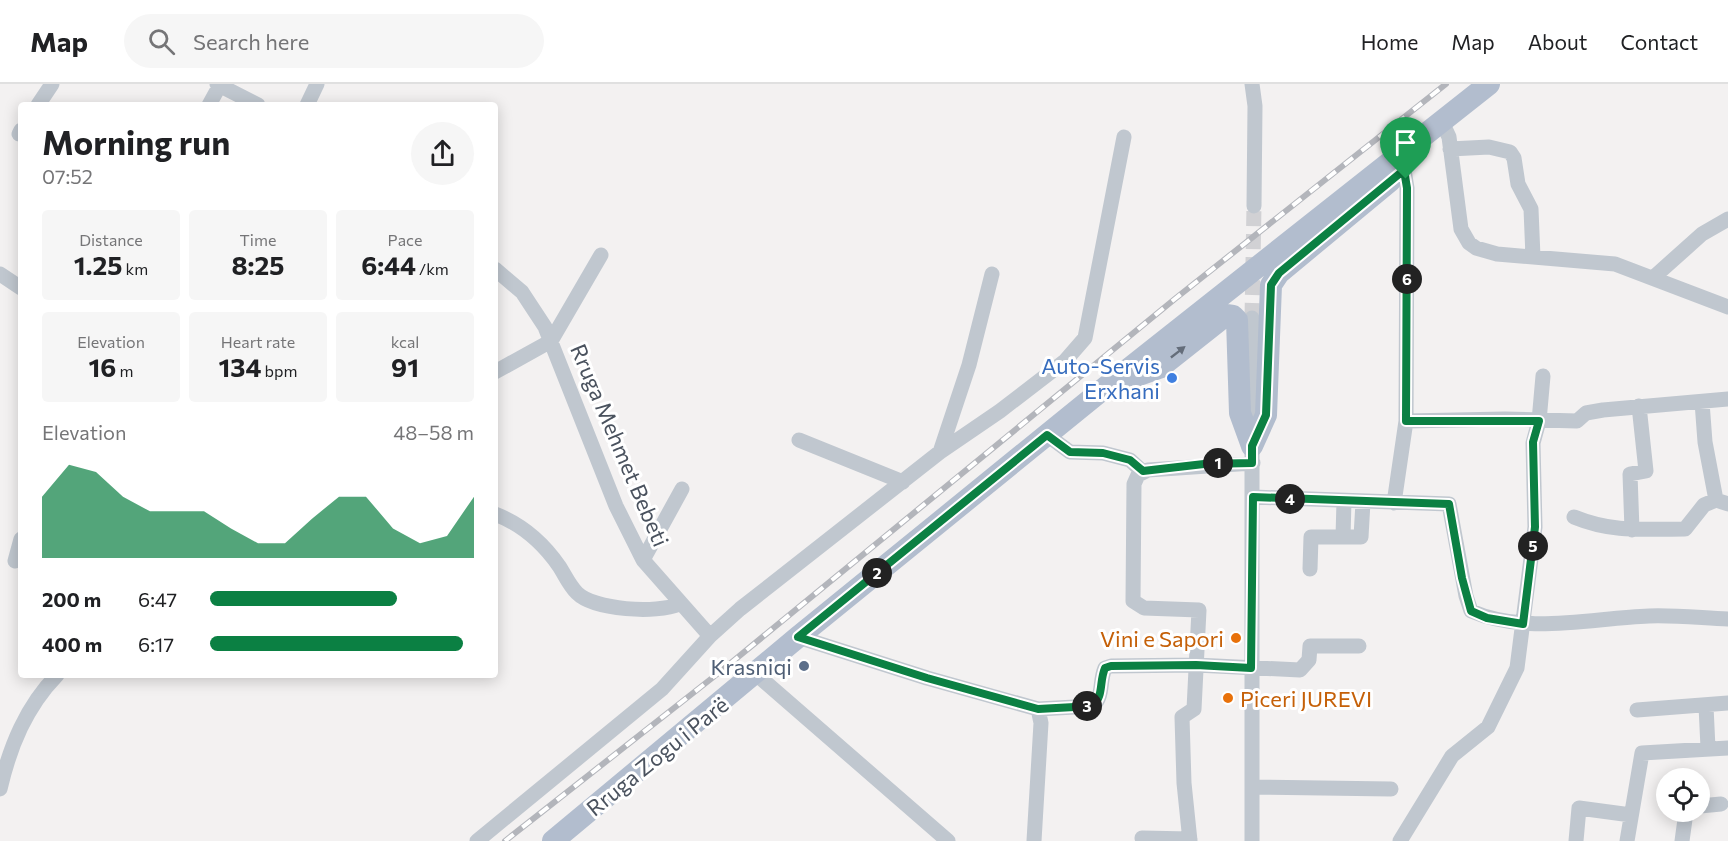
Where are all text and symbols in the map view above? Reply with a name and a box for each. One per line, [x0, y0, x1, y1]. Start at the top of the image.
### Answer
search box [124, 14, 544, 68]
text: Map [30, 24, 88, 58]
icon: search [145, 25, 178, 58]
text: Search here [193, 28, 309, 55]
text: Home [1361, 29, 1418, 54]
text: Map [1451, 29, 1495, 54]
text: About [1528, 29, 1587, 54]
text: Contact [1620, 29, 1698, 54]
pin [1380, 117, 1431, 179]
text: Morning run [42, 121, 230, 162]
button: share [411, 122, 474, 185]
icon: arrive [1389, 126, 1422, 159]
text: 07:52 [42, 164, 93, 188]
text: Distance [79, 230, 143, 249]
text: Time [240, 230, 276, 249]
text: Pace [388, 230, 422, 249]
text: 1.25 [74, 249, 122, 280]
text: 8:25 [232, 249, 284, 280]
text: 6:44 [361, 249, 416, 280]
text: km [122, 259, 148, 278]
text: /km [416, 259, 449, 278]
pin: 6 [1392, 264, 1422, 294]
text: 6 [1402, 269, 1412, 288]
text: Elevation [77, 332, 145, 351]
text: Heart rate [221, 332, 295, 351]
text: kcal [391, 332, 419, 351]
street label: Rruga Mehmet Bebeti [565, 340, 675, 550]
one-way arrow [1171, 347, 1186, 359]
text: 16 [89, 351, 116, 382]
text: 134 [219, 351, 261, 382]
text: 91 [391, 351, 419, 382]
place label: Auto-Servis Erxhani [1041, 352, 1160, 404]
text: m [116, 361, 133, 380]
text: bpm [261, 361, 297, 380]
marker: Auto-Servis Erxhani [1165, 371, 1179, 385]
text: Elevation [42, 420, 127, 444]
text: 48–58 m [393, 420, 474, 444]
pin: 1 [1203, 448, 1233, 478]
text: 1 [1214, 453, 1222, 472]
pin: 4 [1275, 484, 1305, 514]
text: 4 [1285, 489, 1295, 508]
pin: 5 [1518, 531, 1548, 561]
text: 5 [1528, 536, 1538, 555]
pin: 2 [862, 558, 892, 588]
text: 2 [872, 563, 882, 582]
text: 200 m [42, 587, 101, 611]
text: 6:47 [138, 587, 177, 611]
place label: Vini e Sapori [1100, 625, 1224, 652]
marker: Vini e Sapori [1229, 631, 1243, 645]
text: 400 m [42, 632, 102, 656]
text: 6:17 [138, 632, 174, 656]
place label: Krasniqi [710, 653, 792, 680]
marker: Krasniqi [797, 659, 811, 673]
place label: Piceri JUREVI [1240, 685, 1372, 712]
street label: Rruga Zogu i Parë [581, 690, 733, 822]
pin: 3 [1072, 691, 1102, 721]
marker: Piceri JUREVI [1221, 691, 1235, 705]
text: 3 [1082, 696, 1092, 715]
map controls [1656, 768, 1710, 822]
button: locate [1656, 768, 1710, 822]

